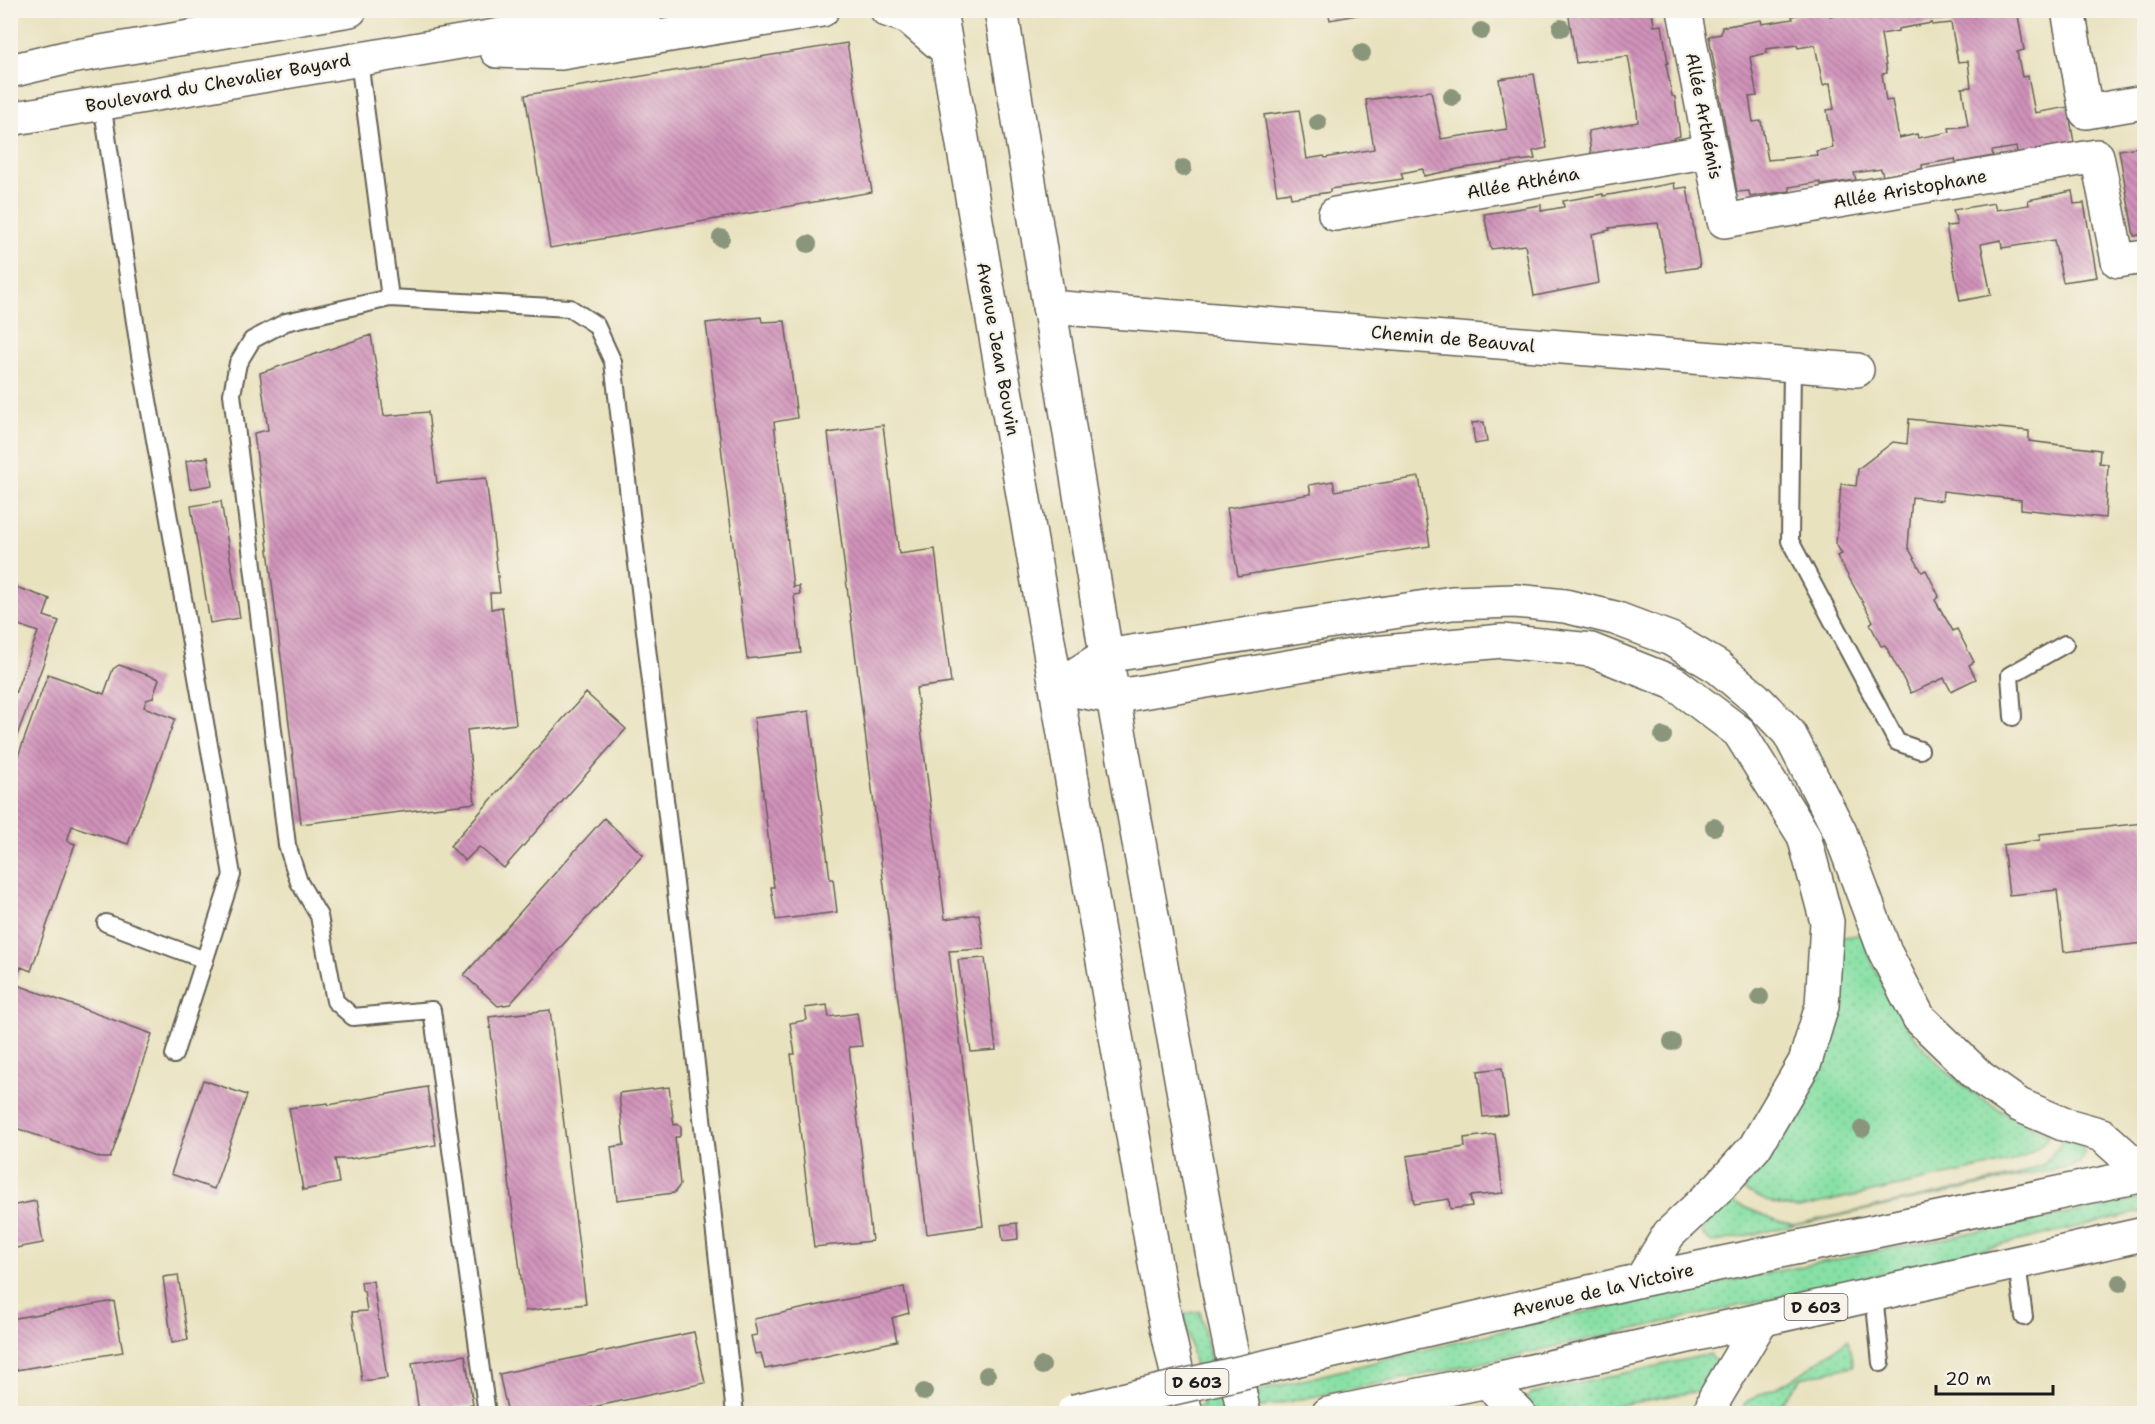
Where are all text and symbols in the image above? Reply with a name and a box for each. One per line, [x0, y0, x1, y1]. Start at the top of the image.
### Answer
street label: Boulevard du Chevalier Bayard [84, 48, 352, 118]
street label: Allée Arthémis [1680, 51, 1728, 181]
street label: Allée Athéna [1465, 161, 1581, 205]
street label: Allée Aristophane [1831, 164, 1989, 214]
street label: Avenue Jean Bouvin [971, 260, 1025, 438]
street label: Chemin de Beauval [1370, 320, 1537, 358]
street label: Avenue de la Victoire [1510, 1257, 1696, 1323]
road number: D 603 [1784, 1294, 1848, 1320]
scale bar [1936, 1358, 2053, 1396]
text: 20 m [1945, 1367, 1991, 1391]
road number: D 603 [1166, 1369, 1228, 1395]

